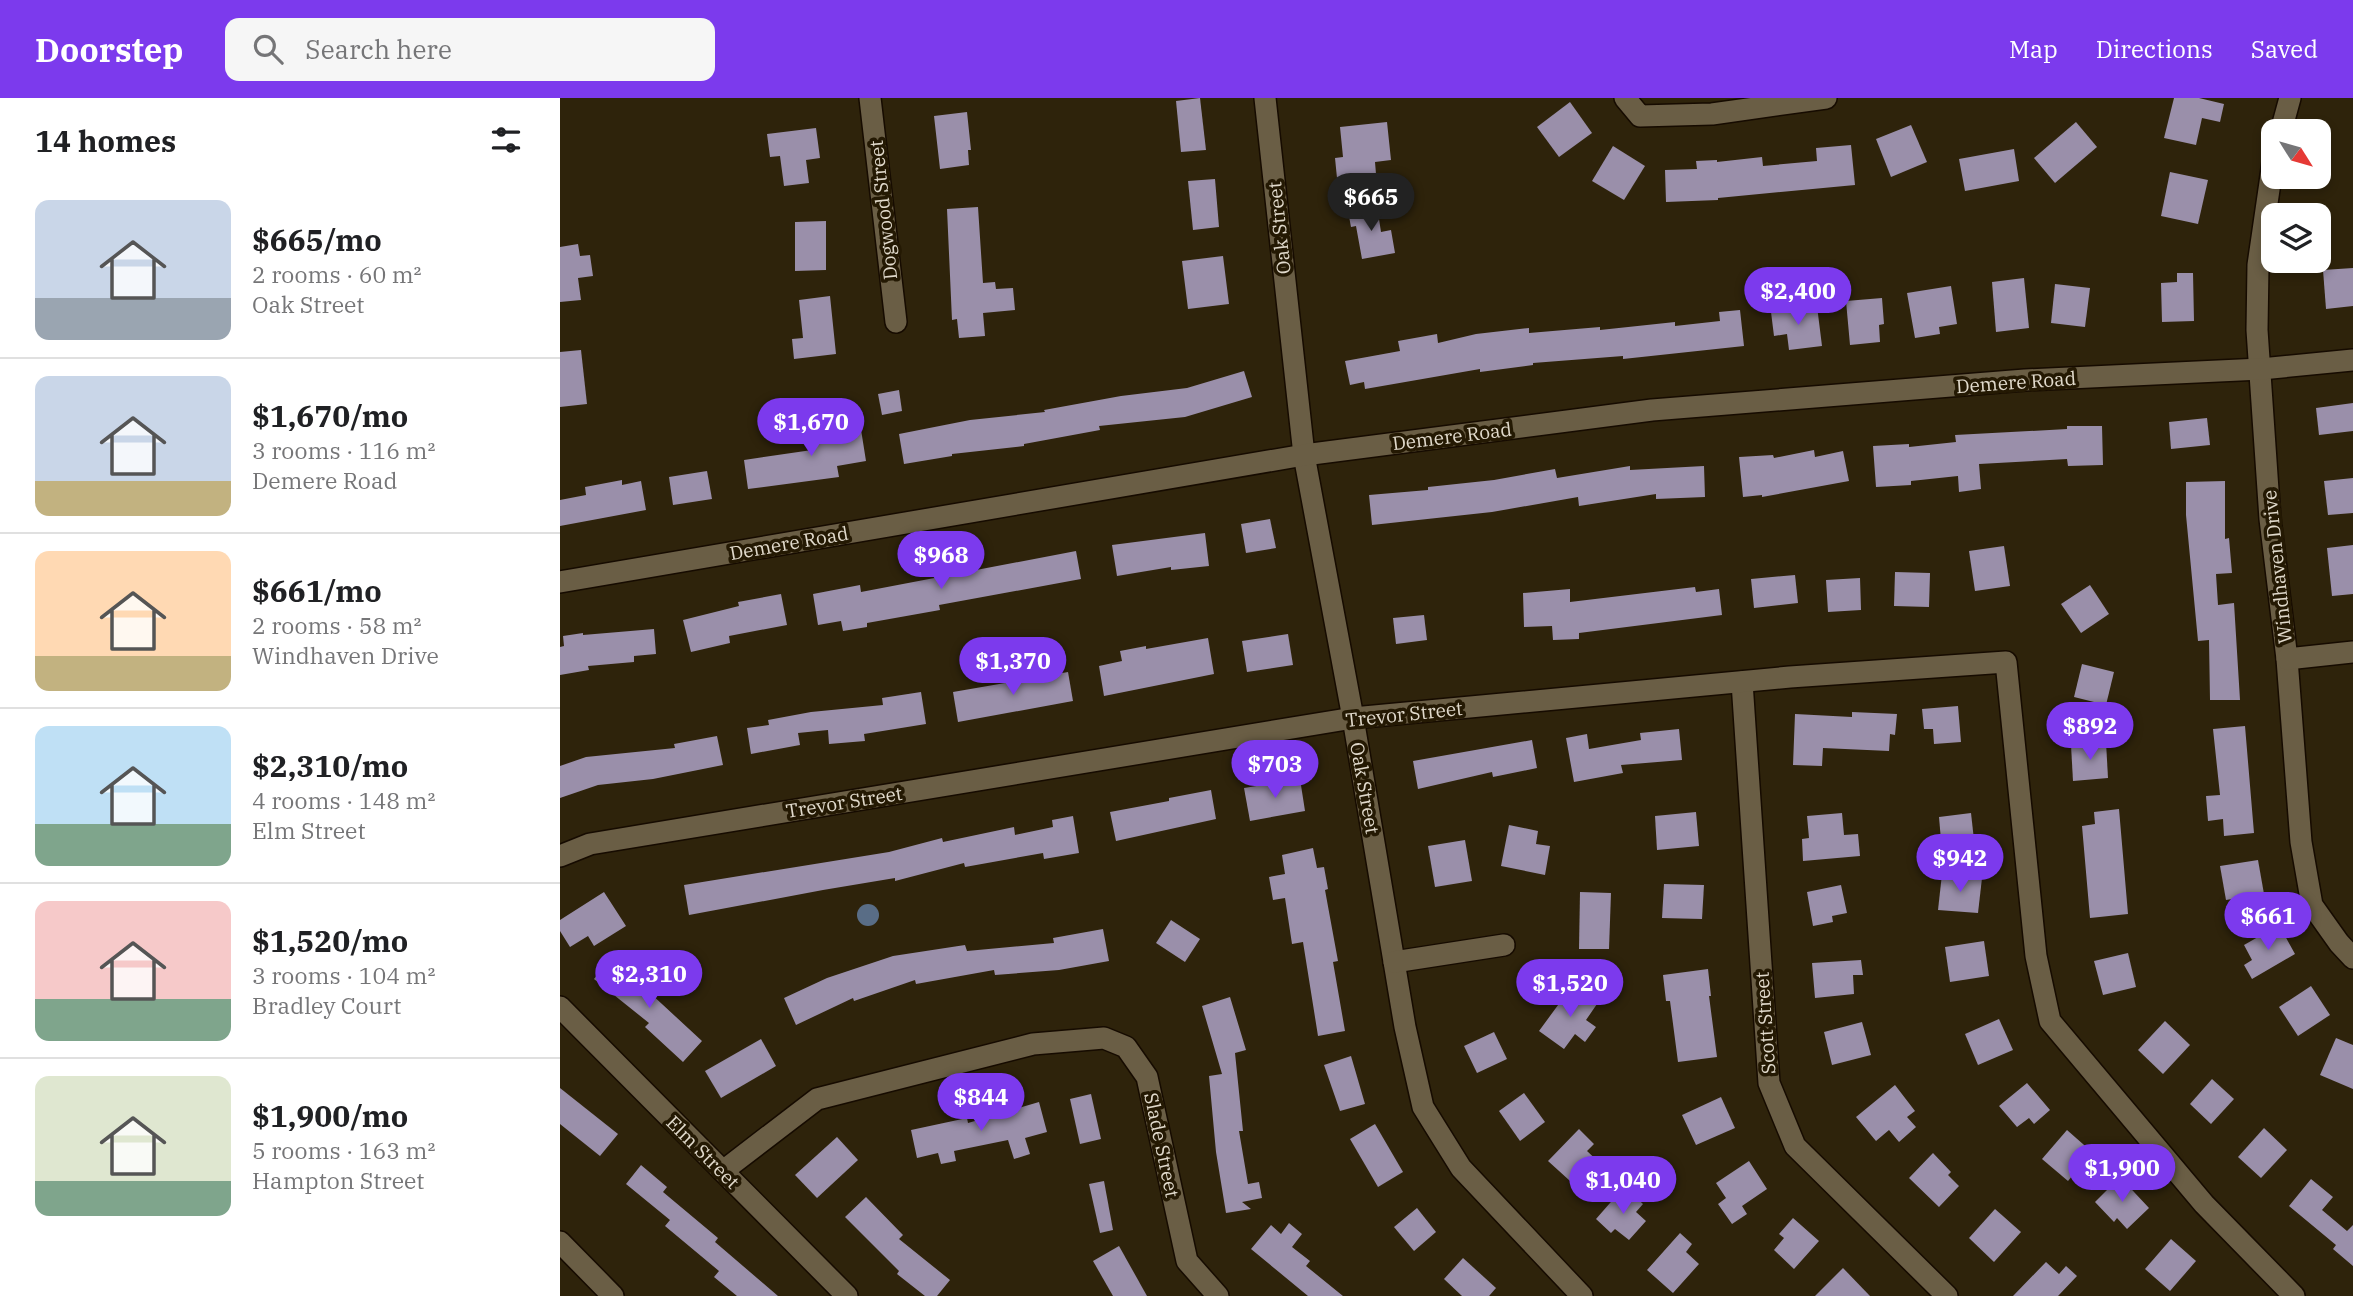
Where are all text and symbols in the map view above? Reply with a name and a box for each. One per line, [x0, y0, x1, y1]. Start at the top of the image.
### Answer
search box [225, 18, 715, 81]
text: Doorstep [35, 28, 183, 71]
icon: search [249, 30, 287, 68]
text: Search here [305, 32, 452, 66]
text: Map [2009, 33, 2058, 65]
text: Directions [2096, 33, 2213, 65]
text: Saved [2251, 33, 2318, 65]
north arrow [2261, 119, 2331, 189]
map controls [2261, 119, 2331, 273]
text: 14 homes [35, 121, 176, 160]
icon: filters [487, 121, 525, 159]
street label: Dogwood Street [864, 139, 902, 281]
pin: $665 [1330, 174, 1412, 233]
street label: Oak Street [1262, 180, 1296, 275]
text: $665 [1343, 181, 1399, 211]
button: layers [2261, 203, 2331, 273]
text: $665/mo [252, 220, 382, 259]
icon: home [91, 228, 175, 312]
text: 2 rooms · 60 m² [252, 259, 422, 289]
pin: $2,400 [1741, 268, 1855, 327]
text: $2,400 [1760, 275, 1836, 305]
text: Oak Street [252, 289, 364, 319]
street label: Demere Road [1955, 366, 2077, 398]
text: $1,670/mo [252, 396, 408, 435]
pin: $1,670 [754, 398, 868, 458]
icon: home [91, 404, 175, 488]
text: $1,670 [773, 406, 849, 436]
street label: Demere Road [1391, 417, 1513, 455]
text: 3 rooms · 116 m² [252, 435, 435, 465]
text: Demere Road [252, 465, 398, 495]
street label: Windhaven Drive [2257, 489, 2297, 645]
street label: Demere Road [728, 521, 850, 565]
pin: $968 [900, 532, 982, 591]
text: $968 [913, 539, 969, 569]
text: $661/mo [252, 571, 382, 610]
icon: home [91, 579, 175, 663]
text: 2 rooms · 58 m² [252, 610, 422, 640]
pin: $1,370 [956, 638, 1070, 697]
text: Windhaven Drive [252, 640, 439, 670]
text: $1,370 [975, 645, 1051, 675]
street label: Trevor Street [1344, 696, 1464, 732]
pin: $892 [2049, 702, 2131, 762]
text: $892 [2062, 710, 2118, 740]
pin: $703 [1234, 740, 1316, 800]
street label: Oak Street [1345, 740, 1385, 836]
text: $2,310/mo [252, 746, 408, 785]
text: $703 [1247, 748, 1303, 778]
icon: home [91, 754, 175, 838]
street label: Trevor Street [784, 781, 904, 823]
text: 4 rooms · 148 m² [252, 785, 435, 815]
text: Elm Street [252, 815, 366, 845]
pin: $942 [1919, 834, 2001, 894]
text: $942 [1932, 842, 1988, 872]
pin: $661 [2227, 892, 2309, 952]
text: $661 [2240, 900, 2296, 930]
text: $1,520/mo [252, 921, 408, 960]
icon: home [91, 929, 175, 1013]
pin: $2,310 [592, 950, 706, 1010]
text: $2,310 [611, 958, 687, 988]
text: 3 rooms · 104 m² [252, 960, 435, 990]
pin: $1,520 [1513, 960, 1627, 1019]
text: $1,520 [1532, 967, 1608, 997]
street label: Scott Street [1749, 971, 1781, 1075]
text: Bradley Court [252, 990, 401, 1020]
pin: $844 [940, 1074, 1022, 1133]
text: $844 [953, 1081, 1009, 1111]
street label: Slade Street [1139, 1090, 1185, 1200]
text: $1,900/mo [252, 1096, 408, 1135]
icon: home [91, 1104, 175, 1188]
street label: Elm Street [661, 1110, 745, 1194]
text: 5 rooms · 163 m² [252, 1135, 435, 1165]
pin: $1,900 [2065, 1144, 2179, 1204]
text: $1,900 [2084, 1152, 2160, 1182]
pin: $1,040 [1566, 1156, 1680, 1216]
text: $1,040 [1585, 1164, 1661, 1194]
text: Hampton Street [252, 1165, 424, 1195]

